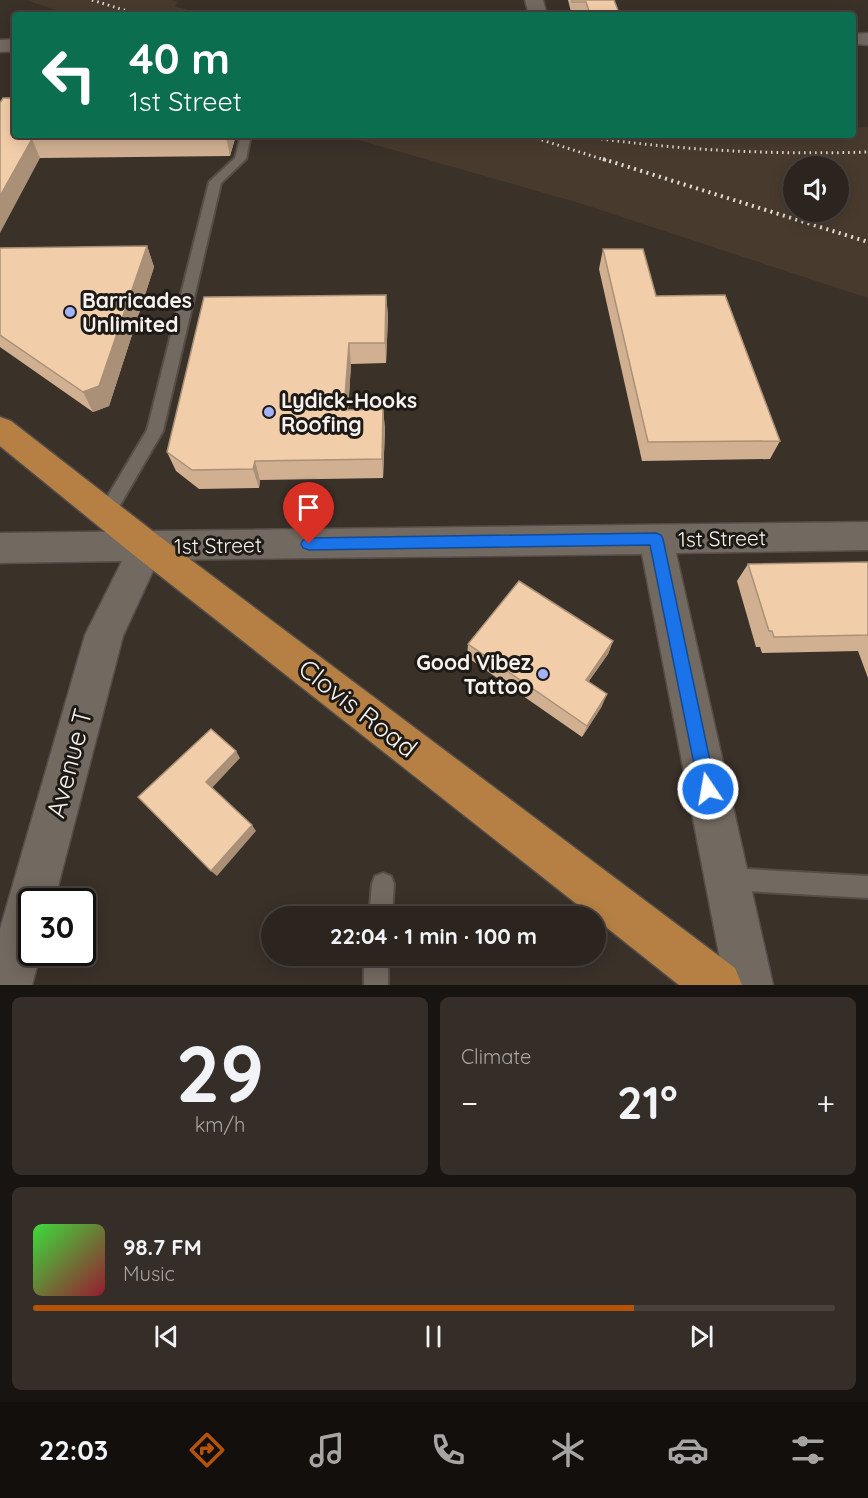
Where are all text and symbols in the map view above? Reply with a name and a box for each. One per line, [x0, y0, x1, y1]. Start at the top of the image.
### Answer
text: 40 m [129, 32, 230, 85]
icon: left [30, 36, 108, 114]
text: 1st Street [129, 84, 242, 118]
map controls [783, 156, 849, 222]
button: sound [783, 156, 849, 222]
place label: Barricades Unlimited [82, 287, 192, 337]
marker: Barricades Unlimited [63, 305, 77, 319]
place label: Lydick-Hooks Roofing [281, 387, 417, 437]
marker: Lydick-Hooks Roofing [262, 405, 276, 419]
pin [283, 482, 334, 544]
icon: arrive [292, 491, 325, 524]
street label: 1st Street [678, 524, 766, 552]
street label: 1st Street [174, 531, 262, 559]
place label: Good Vibez Tattoo [416, 649, 531, 699]
street label: Clovis Road [292, 651, 424, 765]
marker: Good Vibez Tattoo [536, 667, 550, 681]
street label: Avenue T [39, 705, 99, 821]
position arrow [676, 757, 740, 821]
speed limit sign: 30 [18, 888, 96, 966]
text: 22:04 · 1 min · 100 m [330, 922, 537, 950]
text: 29 [176, 1024, 264, 1122]
text: Climate [461, 1044, 531, 1069]
text: 21° [617, 1074, 678, 1130]
text: − [461, 1082, 478, 1123]
text: + [816, 1082, 835, 1123]
text: km/h [195, 1112, 245, 1137]
text: 98.7 FM [123, 1233, 202, 1261]
text: Music [123, 1261, 175, 1286]
icon: previous [150, 1320, 183, 1353]
icon: pause [417, 1320, 450, 1353]
icon: next [685, 1320, 718, 1353]
icon: directions [186, 1429, 228, 1471]
icon: music [306, 1429, 348, 1471]
icon: phone [427, 1429, 469, 1471]
icon: climate [547, 1429, 589, 1471]
icon: car [667, 1429, 709, 1471]
icon: filters [787, 1429, 829, 1471]
text: 22:03 [39, 1433, 108, 1467]

